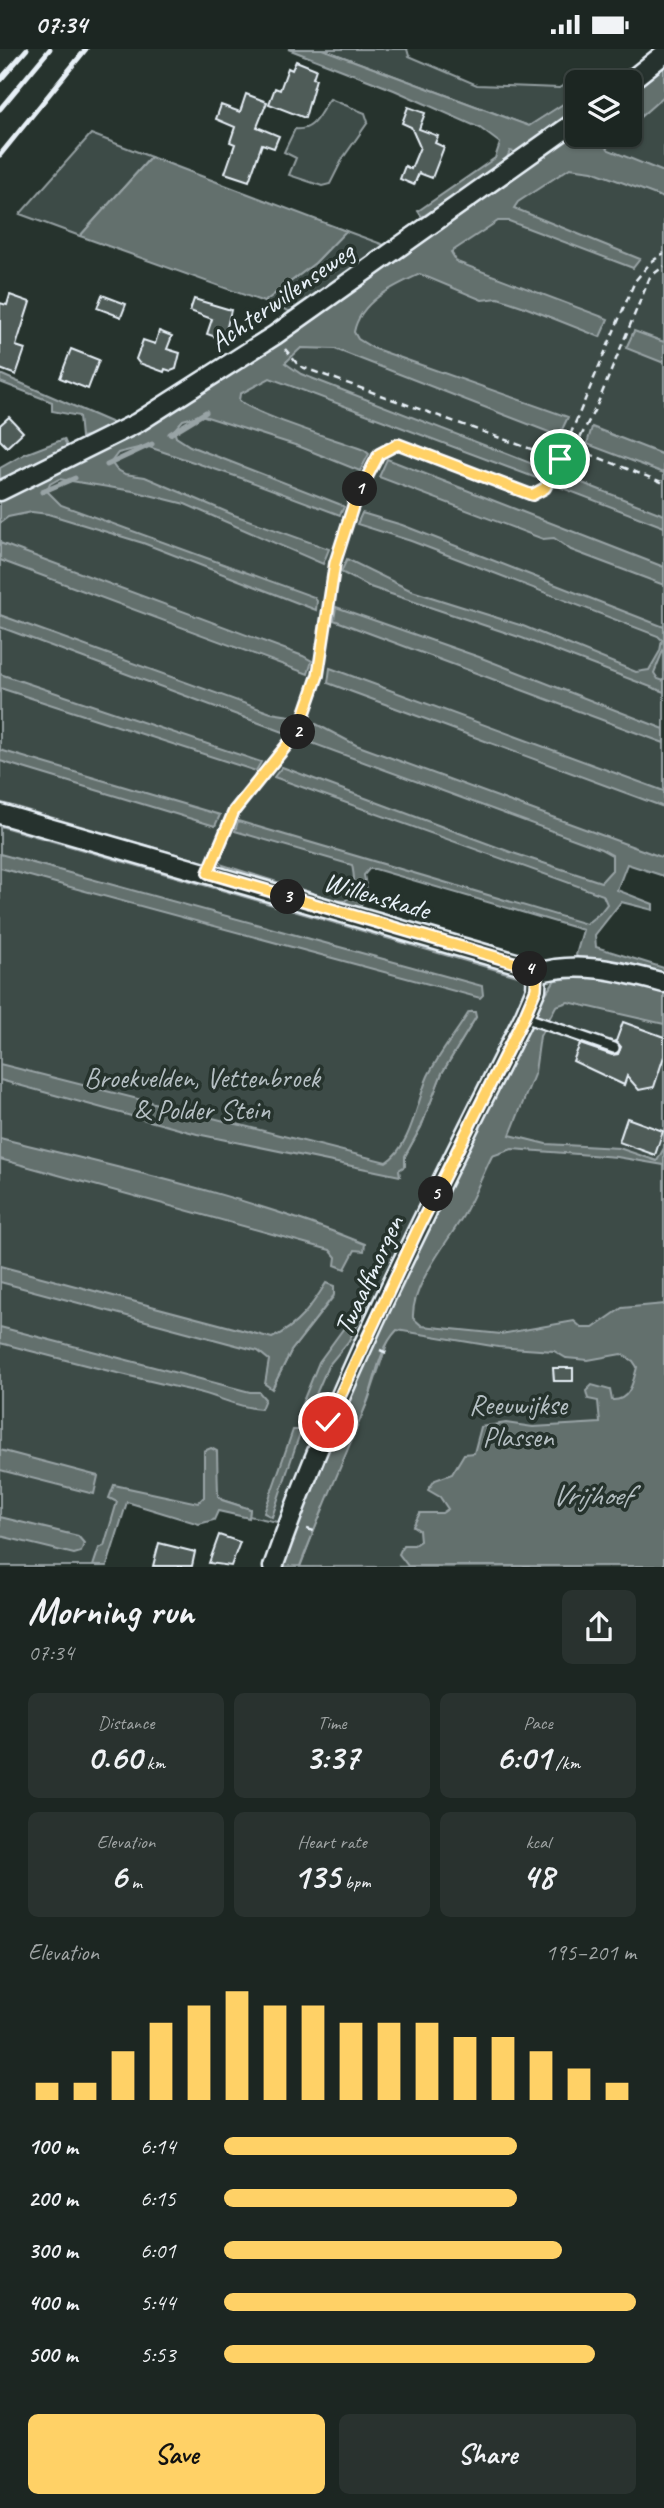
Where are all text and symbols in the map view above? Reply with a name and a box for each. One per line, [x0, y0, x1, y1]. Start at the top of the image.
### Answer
text: 07:34 [35, 8, 87, 41]
map controls [565, 70, 642, 147]
button: layers [565, 70, 642, 147]
street label: Achterwillenseweg [202, 233, 362, 359]
pin [530, 429, 590, 489]
icon: arrive [541, 440, 579, 478]
pin: 1 [342, 471, 378, 507]
text: 1 [355, 476, 364, 500]
pin: 2 [280, 715, 316, 749]
text: 2 [293, 719, 302, 743]
street label: Willenskade [320, 864, 436, 928]
pin: 3 [270, 879, 306, 915]
text: 3 [283, 884, 292, 908]
pin: 4 [512, 951, 548, 986]
text: 4 [525, 956, 534, 980]
park label: Broekvelden, Vettenbroek & Polder Stein [84, 1060, 322, 1127]
pin: 5 [418, 1177, 453, 1211]
text: 5 [431, 1181, 440, 1205]
street label: Twaalfmorgen [326, 1208, 412, 1341]
park label: Reeuwijkse Plassen [469, 1387, 569, 1454]
pin [298, 1392, 358, 1452]
icon: check [309, 1403, 347, 1441]
water label: Vrijhoef [551, 1476, 642, 1514]
text: Morning run [28, 1588, 194, 1635]
button: share [562, 1590, 636, 1664]
text: 07:34 [28, 1638, 74, 1667]
text: Distance [98, 1711, 154, 1735]
text: Time [317, 1711, 347, 1735]
text: Pace [523, 1711, 553, 1735]
text: 0.60 [87, 1735, 142, 1780]
text: 3:37 [305, 1735, 359, 1780]
text: 6:01 [496, 1735, 551, 1780]
text: km [142, 1751, 165, 1775]
text: /km [551, 1751, 580, 1775]
text: Elevation [97, 1830, 155, 1854]
text: Heart rate [297, 1830, 367, 1854]
text: kcal [525, 1830, 551, 1854]
text: 6 [110, 1854, 127, 1899]
text: 135 [293, 1854, 340, 1899]
text: 48 [522, 1854, 554, 1899]
text: m [127, 1870, 142, 1894]
text: bpm [340, 1870, 371, 1894]
text: Elevation [28, 1938, 99, 1967]
text: 195–201 m [545, 1938, 636, 1967]
text: 100 m [28, 2132, 78, 2161]
text: 6:14 [140, 2132, 176, 2161]
text: 200 m [28, 2184, 78, 2213]
text: 6:15 [140, 2184, 176, 2213]
text: 300 m [28, 2236, 78, 2265]
text: 6:01 [140, 2236, 176, 2265]
text: 400 m [28, 2288, 78, 2317]
text: 5:44 [140, 2288, 176, 2317]
text: 500 m [28, 2340, 77, 2369]
text: 5:53 [140, 2340, 176, 2369]
button: Save [28, 2414, 325, 2494]
button: Share [339, 2414, 636, 2494]

